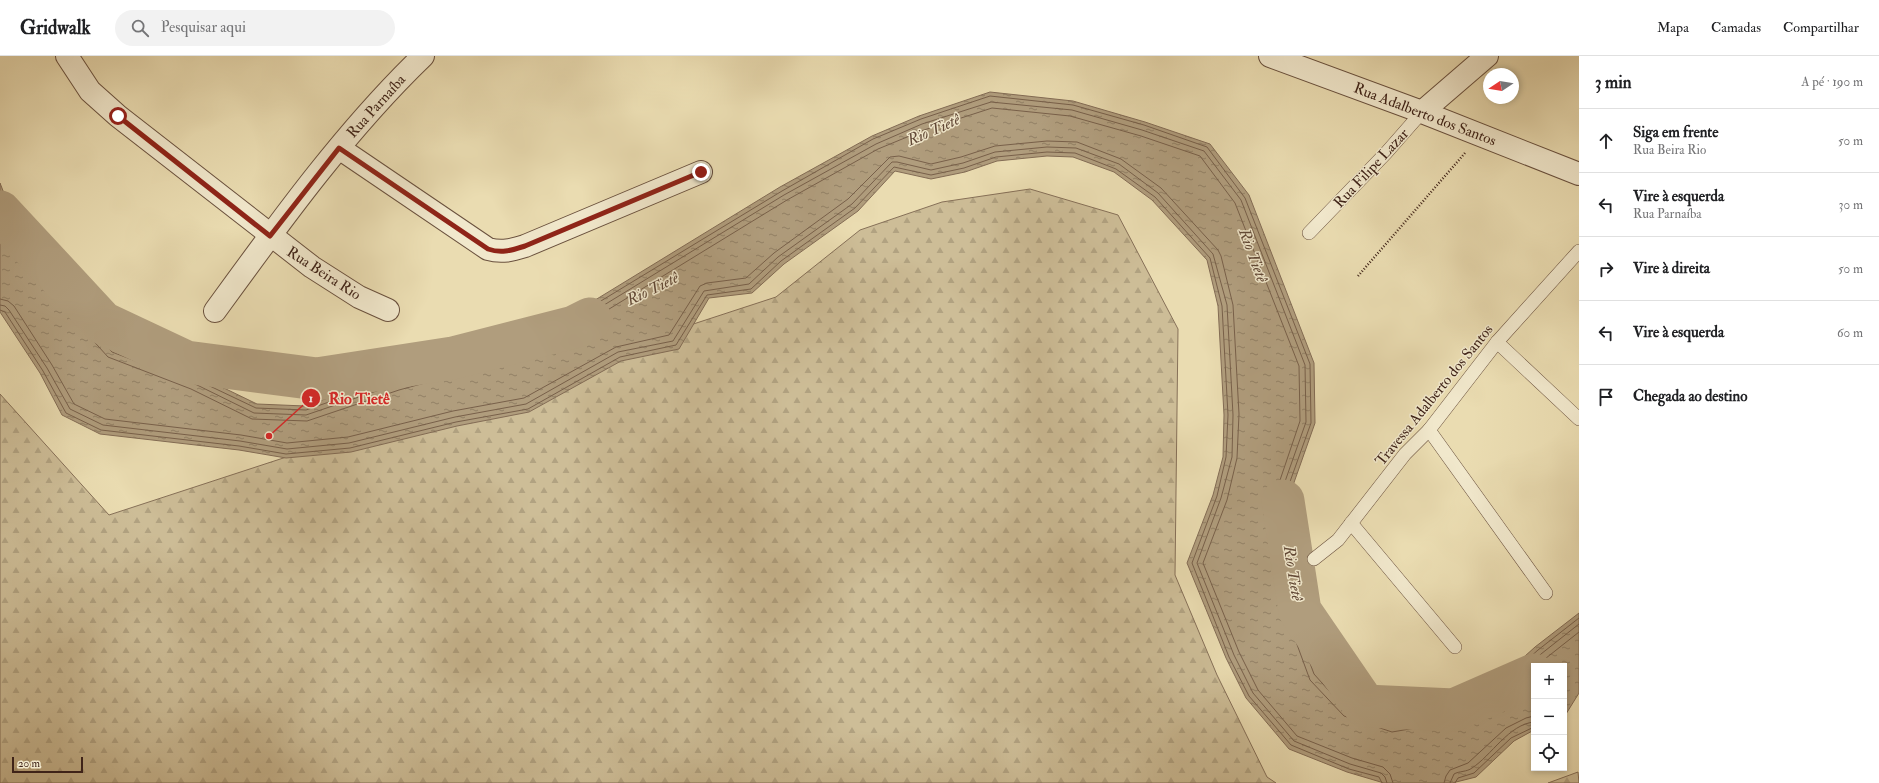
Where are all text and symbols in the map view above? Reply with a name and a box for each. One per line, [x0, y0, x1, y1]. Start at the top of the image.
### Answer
search box [115, 10, 395, 46]
text: Gridwalk [20, 16, 91, 40]
icon: search [129, 17, 151, 39]
text: Pesquisar aqui [161, 18, 246, 37]
text: Mapa [1657, 19, 1689, 36]
text: Camadas [1711, 19, 1761, 36]
text: Compartilhar [1783, 19, 1859, 36]
north arrow [1483, 68, 1519, 104]
street label: Rua Parnaíba [343, 70, 410, 142]
text: 3 min [1595, 72, 1632, 93]
text: A pé · 190 m [1801, 74, 1863, 90]
street label: Rua Adalberto dos Santos [1351, 79, 1499, 150]
route start [109, 107, 127, 125]
water label: Rio Tietê [903, 109, 963, 151]
text: Siga em frente [1633, 123, 1719, 142]
street label: Rua Filipe Lazar [1330, 124, 1414, 213]
icon: ahead [1595, 130, 1617, 152]
text: 50 m [1838, 133, 1863, 149]
text: Rua Beira Rio [1633, 142, 1706, 158]
route end [692, 163, 710, 181]
text: Vire à esquerda [1633, 187, 1724, 206]
icon: left [1595, 194, 1617, 216]
text: 30 m [1839, 197, 1863, 213]
text: Rua Parnaíba [1633, 206, 1702, 222]
water label: Rio Tietê [1234, 225, 1272, 285]
street label: Rua Beira Rio [283, 242, 364, 304]
icon: right [1595, 258, 1617, 280]
text: Vire à direita [1633, 259, 1710, 278]
text: 50 m [1838, 261, 1863, 277]
water label: Rio Tietê [622, 267, 682, 311]
street label: Travessa Adalberto dos Santos [1371, 321, 1497, 470]
icon: left [1595, 322, 1617, 344]
text: Vire à esquerda [1633, 323, 1724, 342]
text: 60 m [1837, 325, 1863, 341]
callout: Rio Tietê [301, 384, 398, 412]
icon: arrive [1595, 386, 1617, 408]
text: Chegada ao destino [1633, 387, 1748, 406]
text: Rio Tietê [328, 389, 390, 409]
text: 1 [309, 391, 313, 406]
water label: Rio Tietê [1279, 543, 1307, 603]
map controls [1531, 663, 1567, 771]
button: + [1531, 663, 1567, 699]
button: − [1531, 699, 1567, 735]
button: locate [1531, 735, 1567, 771]
scale bar [12, 755, 83, 774]
text: 20 m [18, 757, 40, 770]

